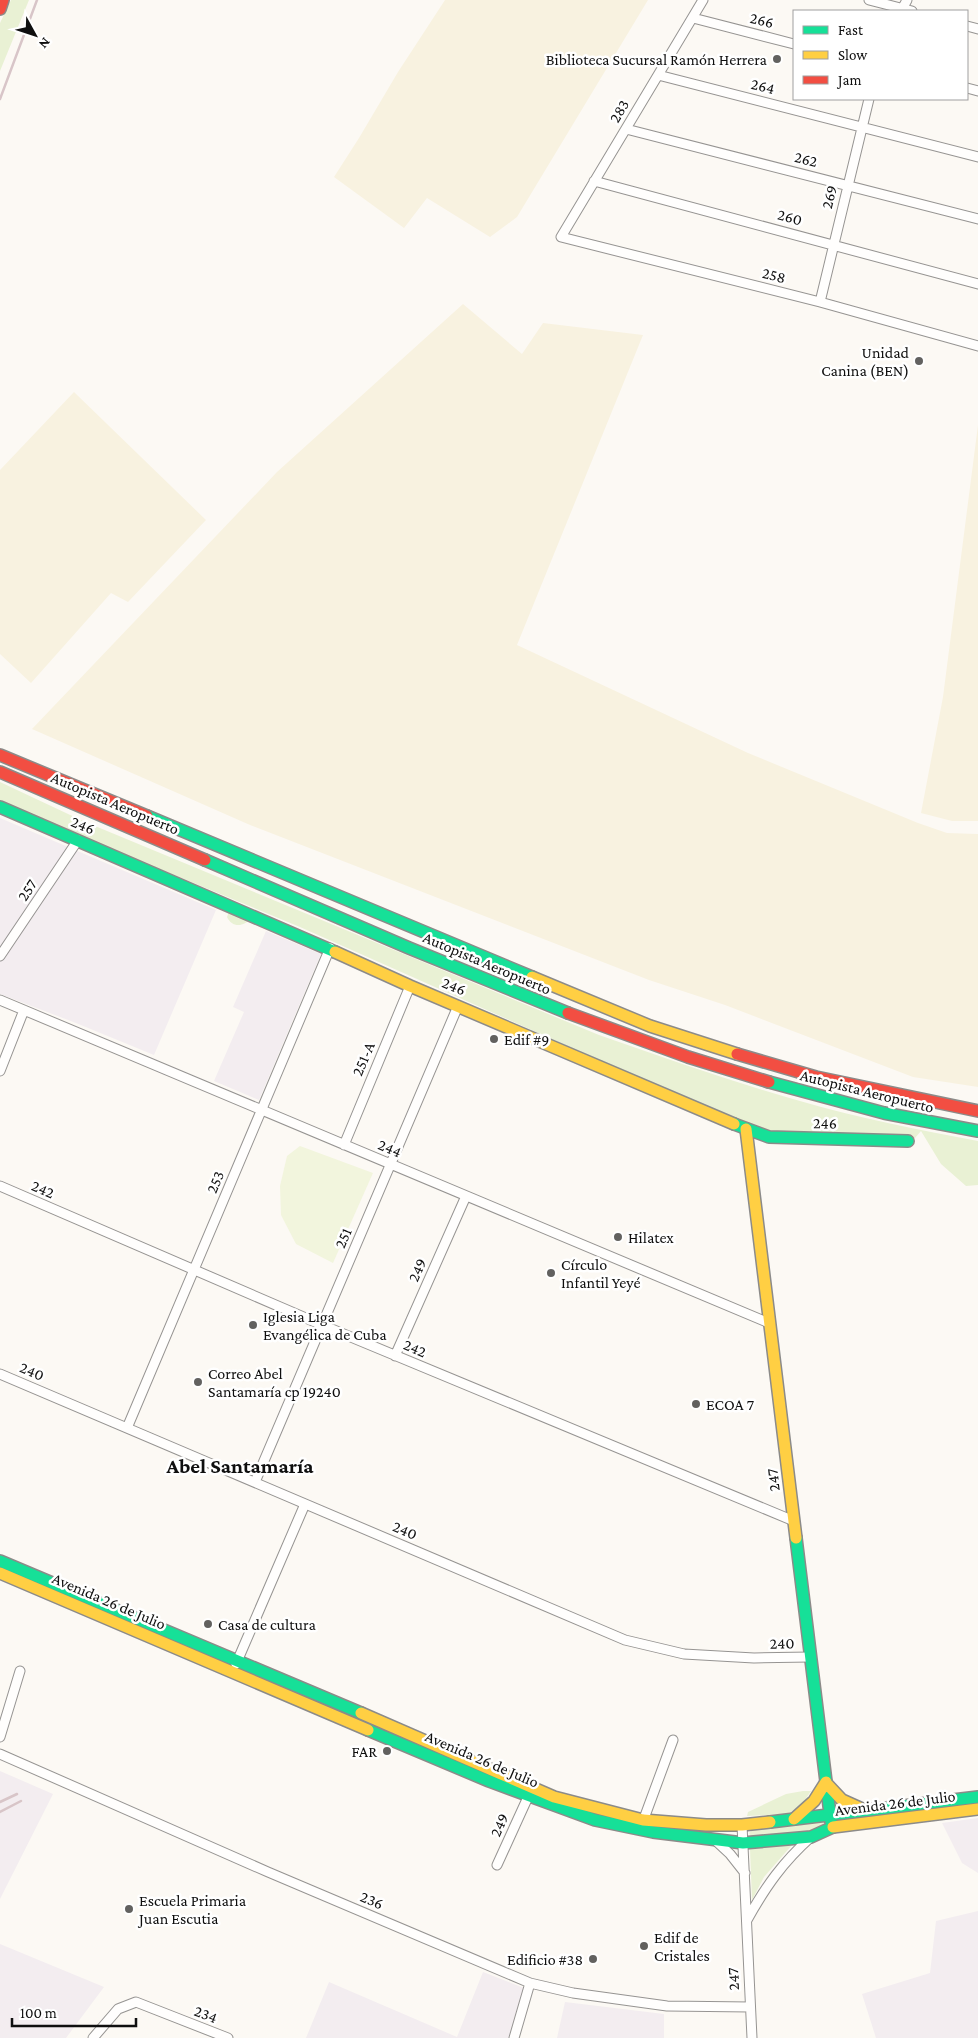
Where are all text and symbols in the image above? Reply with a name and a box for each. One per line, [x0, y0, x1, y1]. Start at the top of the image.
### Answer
street label: 266 [748, 9, 776, 31]
north arrow [10, 10, 60, 60]
legend [793, 10, 968, 100]
text: Fast [838, 22, 864, 38]
text: N [35, 35, 54, 53]
text: Slow [838, 47, 868, 63]
place label: Biblioteca Sucursal Ramón Herrera [546, 51, 768, 68]
marker: Biblioteca Sucursal Ramón Herrera [771, 53, 783, 65]
text: Jam [836, 72, 861, 89]
street label: 264 [749, 75, 777, 97]
street label: 283 [606, 97, 632, 125]
street label: 262 [793, 148, 820, 170]
street label: 269 [818, 184, 840, 210]
street label: 260 [776, 206, 804, 228]
street label: 258 [760, 264, 788, 286]
place label: Unidad Canina (BEN) [821, 344, 910, 380]
marker: Unidad Canina (BEN) [913, 355, 925, 367]
street label: Autopista Aeropuerto [48, 768, 182, 839]
street label: 246 [69, 813, 97, 837]
street label: 257 [14, 876, 41, 904]
street label: Autopista Aeropuerto [420, 928, 554, 999]
street label: 246 [440, 974, 468, 998]
place label: Edif #9 [504, 1031, 549, 1048]
marker: Edif #9 [488, 1033, 500, 1045]
street label: 251-A [348, 1039, 378, 1079]
street label: Autopista Aeropuerto [798, 1066, 936, 1117]
street label: 246 [813, 1114, 837, 1132]
street label: 244 [376, 1135, 404, 1161]
street label: 253 [203, 1168, 227, 1196]
street label: 242 [29, 1177, 57, 1202]
street label: 251 [331, 1225, 355, 1251]
place label: Hilatex [628, 1229, 674, 1246]
marker: Hilatex [612, 1231, 624, 1243]
street label: 249 [404, 1256, 430, 1284]
place label: Círculo Infantil Yeyé [561, 1256, 641, 1292]
marker: Círculo Infantil Yeyé [545, 1267, 557, 1279]
place label: Iglesia Liga Evangélica de Cuba [263, 1308, 387, 1344]
marker: Iglesia Liga Evangélica de Cuba [247, 1319, 259, 1331]
street label: 242 [401, 1336, 429, 1361]
street label: 240 [17, 1358, 47, 1384]
place label: Correo Abel Santamaría cp 19240 [208, 1365, 341, 1401]
marker: Correo Abel Santamaría cp 19240 [192, 1376, 204, 1388]
place label: ECOA 7 [706, 1396, 755, 1413]
marker: ECOA 7 [690, 1398, 702, 1410]
district label: Abel Santamaría [166, 1454, 314, 1478]
street label: 247 [763, 1467, 783, 1492]
street label: 240 [390, 1517, 420, 1543]
street label: Avenida 26 de Julio [49, 1569, 168, 1633]
place label: Casa de cultura [218, 1616, 316, 1633]
marker: Casa de cultura [202, 1618, 214, 1630]
street label: 240 [769, 1634, 795, 1652]
street label: Avenida 26 de Julio [422, 1727, 541, 1791]
place label: FAR [352, 1743, 377, 1760]
marker: FAR [381, 1745, 393, 1757]
street label: Avenida 26 de Julio [834, 1787, 956, 1820]
street label: 249 [486, 1811, 512, 1839]
street label: 236 [358, 1888, 386, 1912]
place label: Escuela Primaria Juan Escutia [137, 1892, 247, 1928]
marker: Escuela Primaria Juan Escutia [123, 1903, 135, 1915]
place label: Edif de Cristales [654, 1929, 710, 1964]
marker: Edif de Cristales [638, 1940, 650, 1952]
place label: Edificio #38 [507, 1951, 583, 1968]
marker: Edificio #38 [587, 1953, 599, 1965]
street label: 247 [724, 1967, 742, 1991]
scale bar [12, 1996, 136, 2028]
street label: 234 [192, 2002, 220, 2026]
text: 100 m [20, 2005, 57, 2021]

